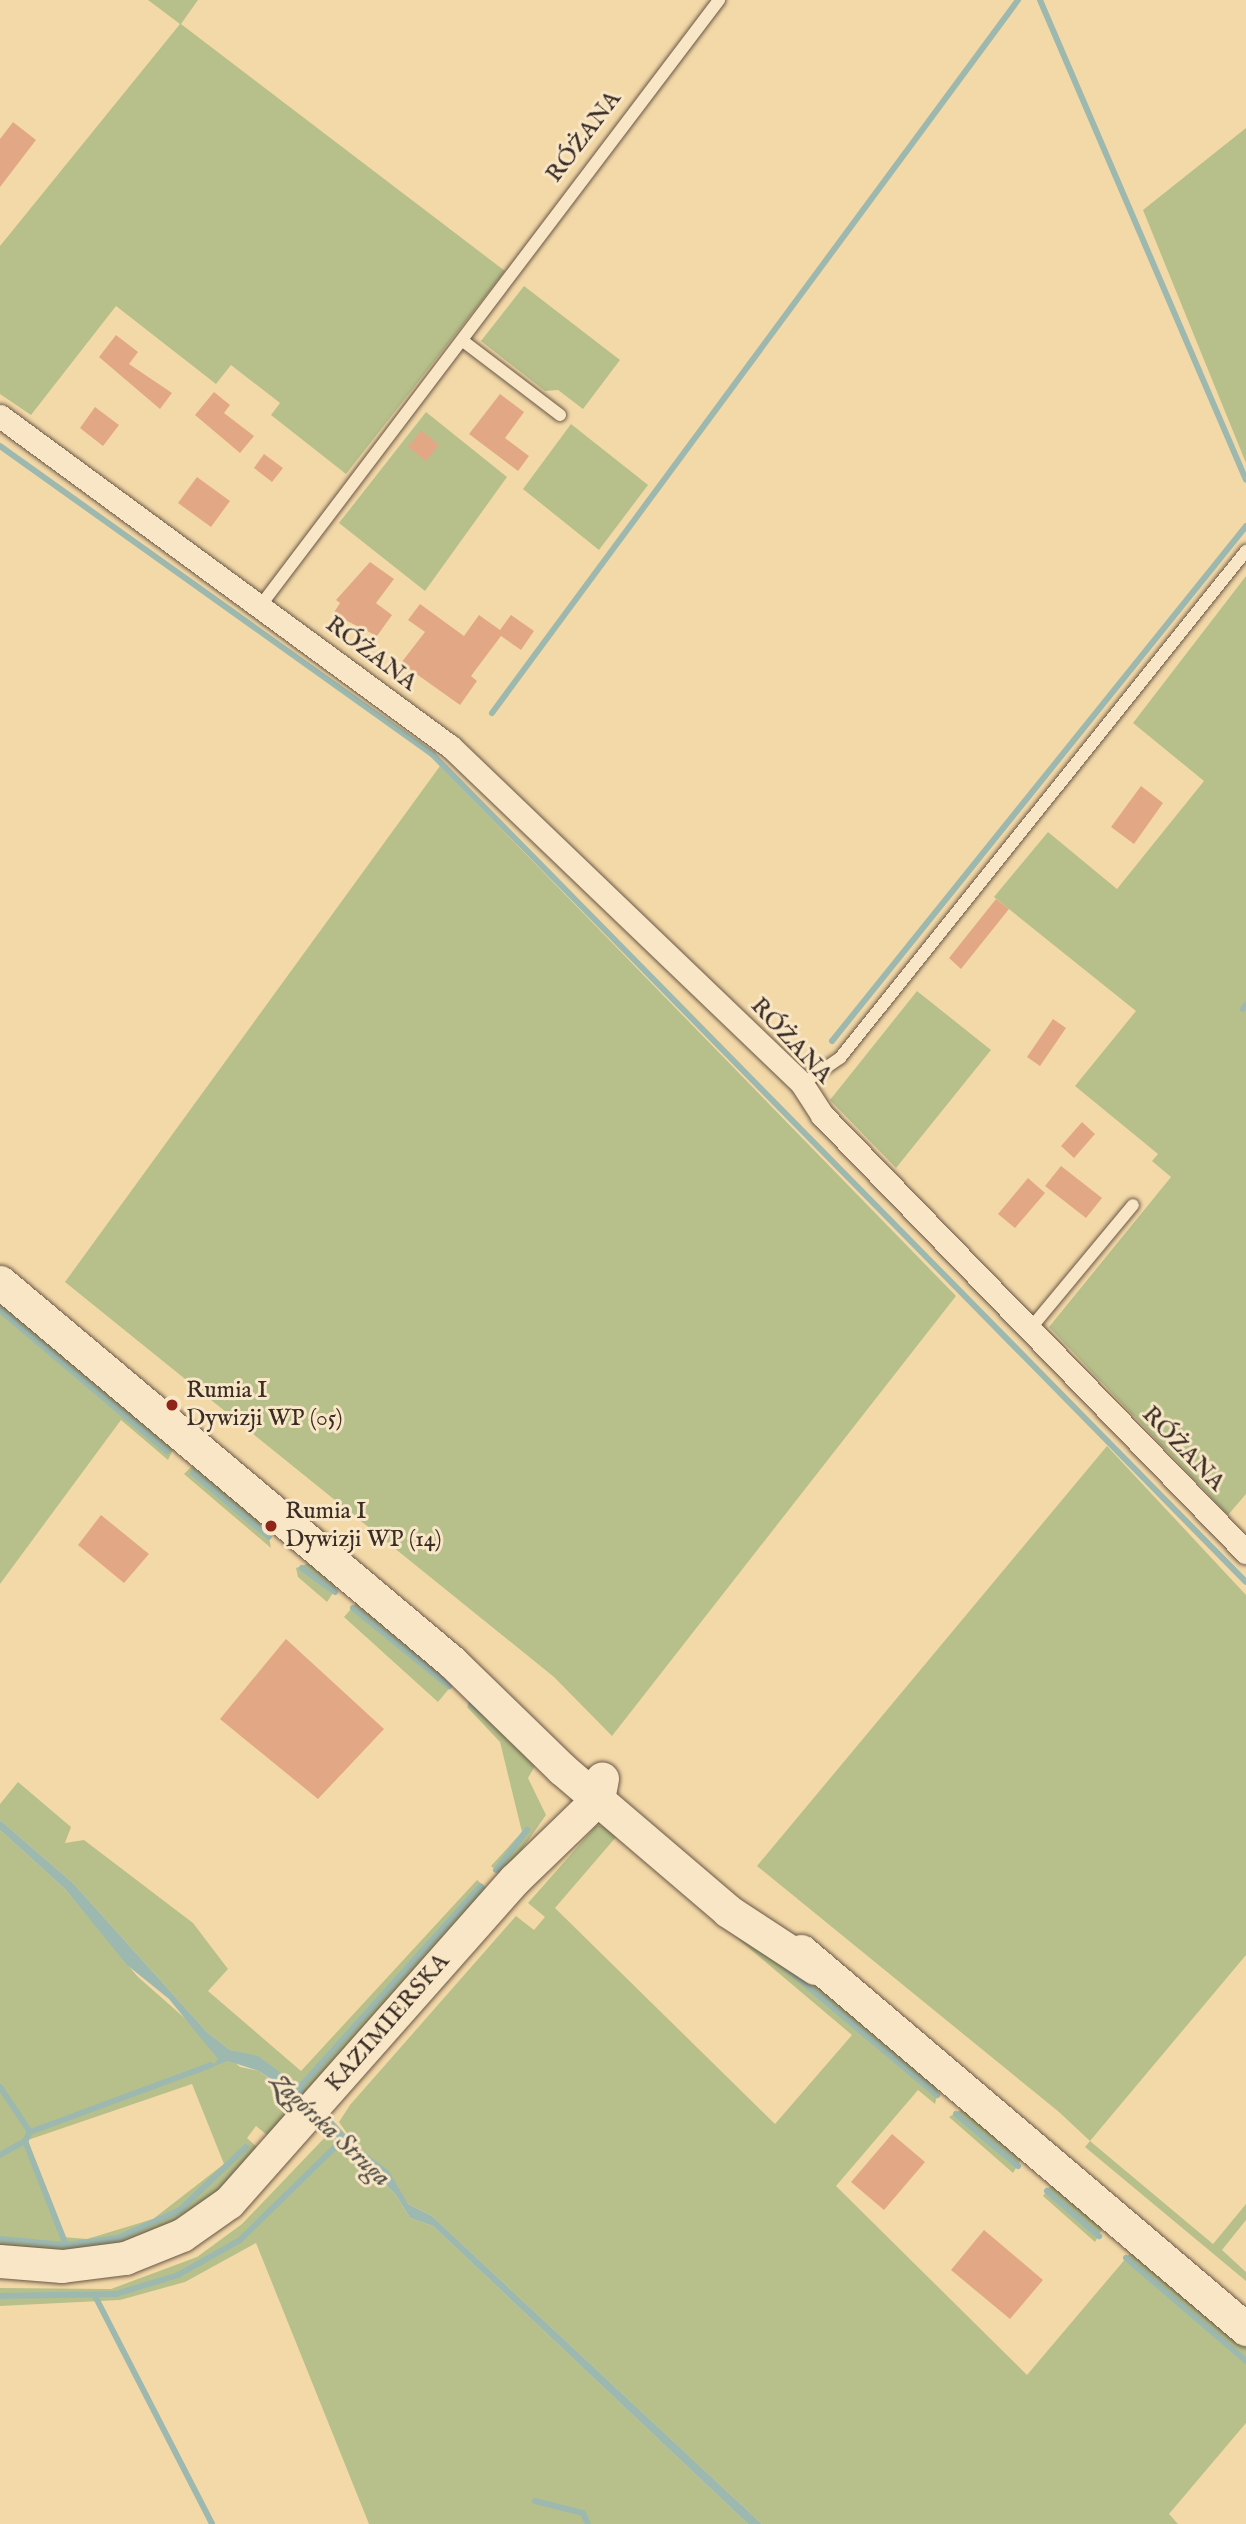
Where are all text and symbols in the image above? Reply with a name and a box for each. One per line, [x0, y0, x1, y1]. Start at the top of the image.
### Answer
street label: RÓŻANA [540, 86, 628, 188]
street label: RÓŻANA [320, 610, 422, 698]
street label: RÓŻANA [744, 992, 838, 1090]
place label: Rumia I Dywizji WP (05) [186, 1377, 342, 1433]
marker: Rumia I Dywizji WP (05) [164, 1397, 180, 1413]
street label: RÓŻANA [1135, 1400, 1231, 1498]
place label: Rumia I Dywizji WP (14) [285, 1498, 442, 1554]
marker: Rumia I Dywizji WP (14) [263, 1518, 279, 1534]
street label: KAZIMIERSKA [320, 1948, 456, 2098]
water label: Zagórska Struga [263, 2066, 397, 2194]

